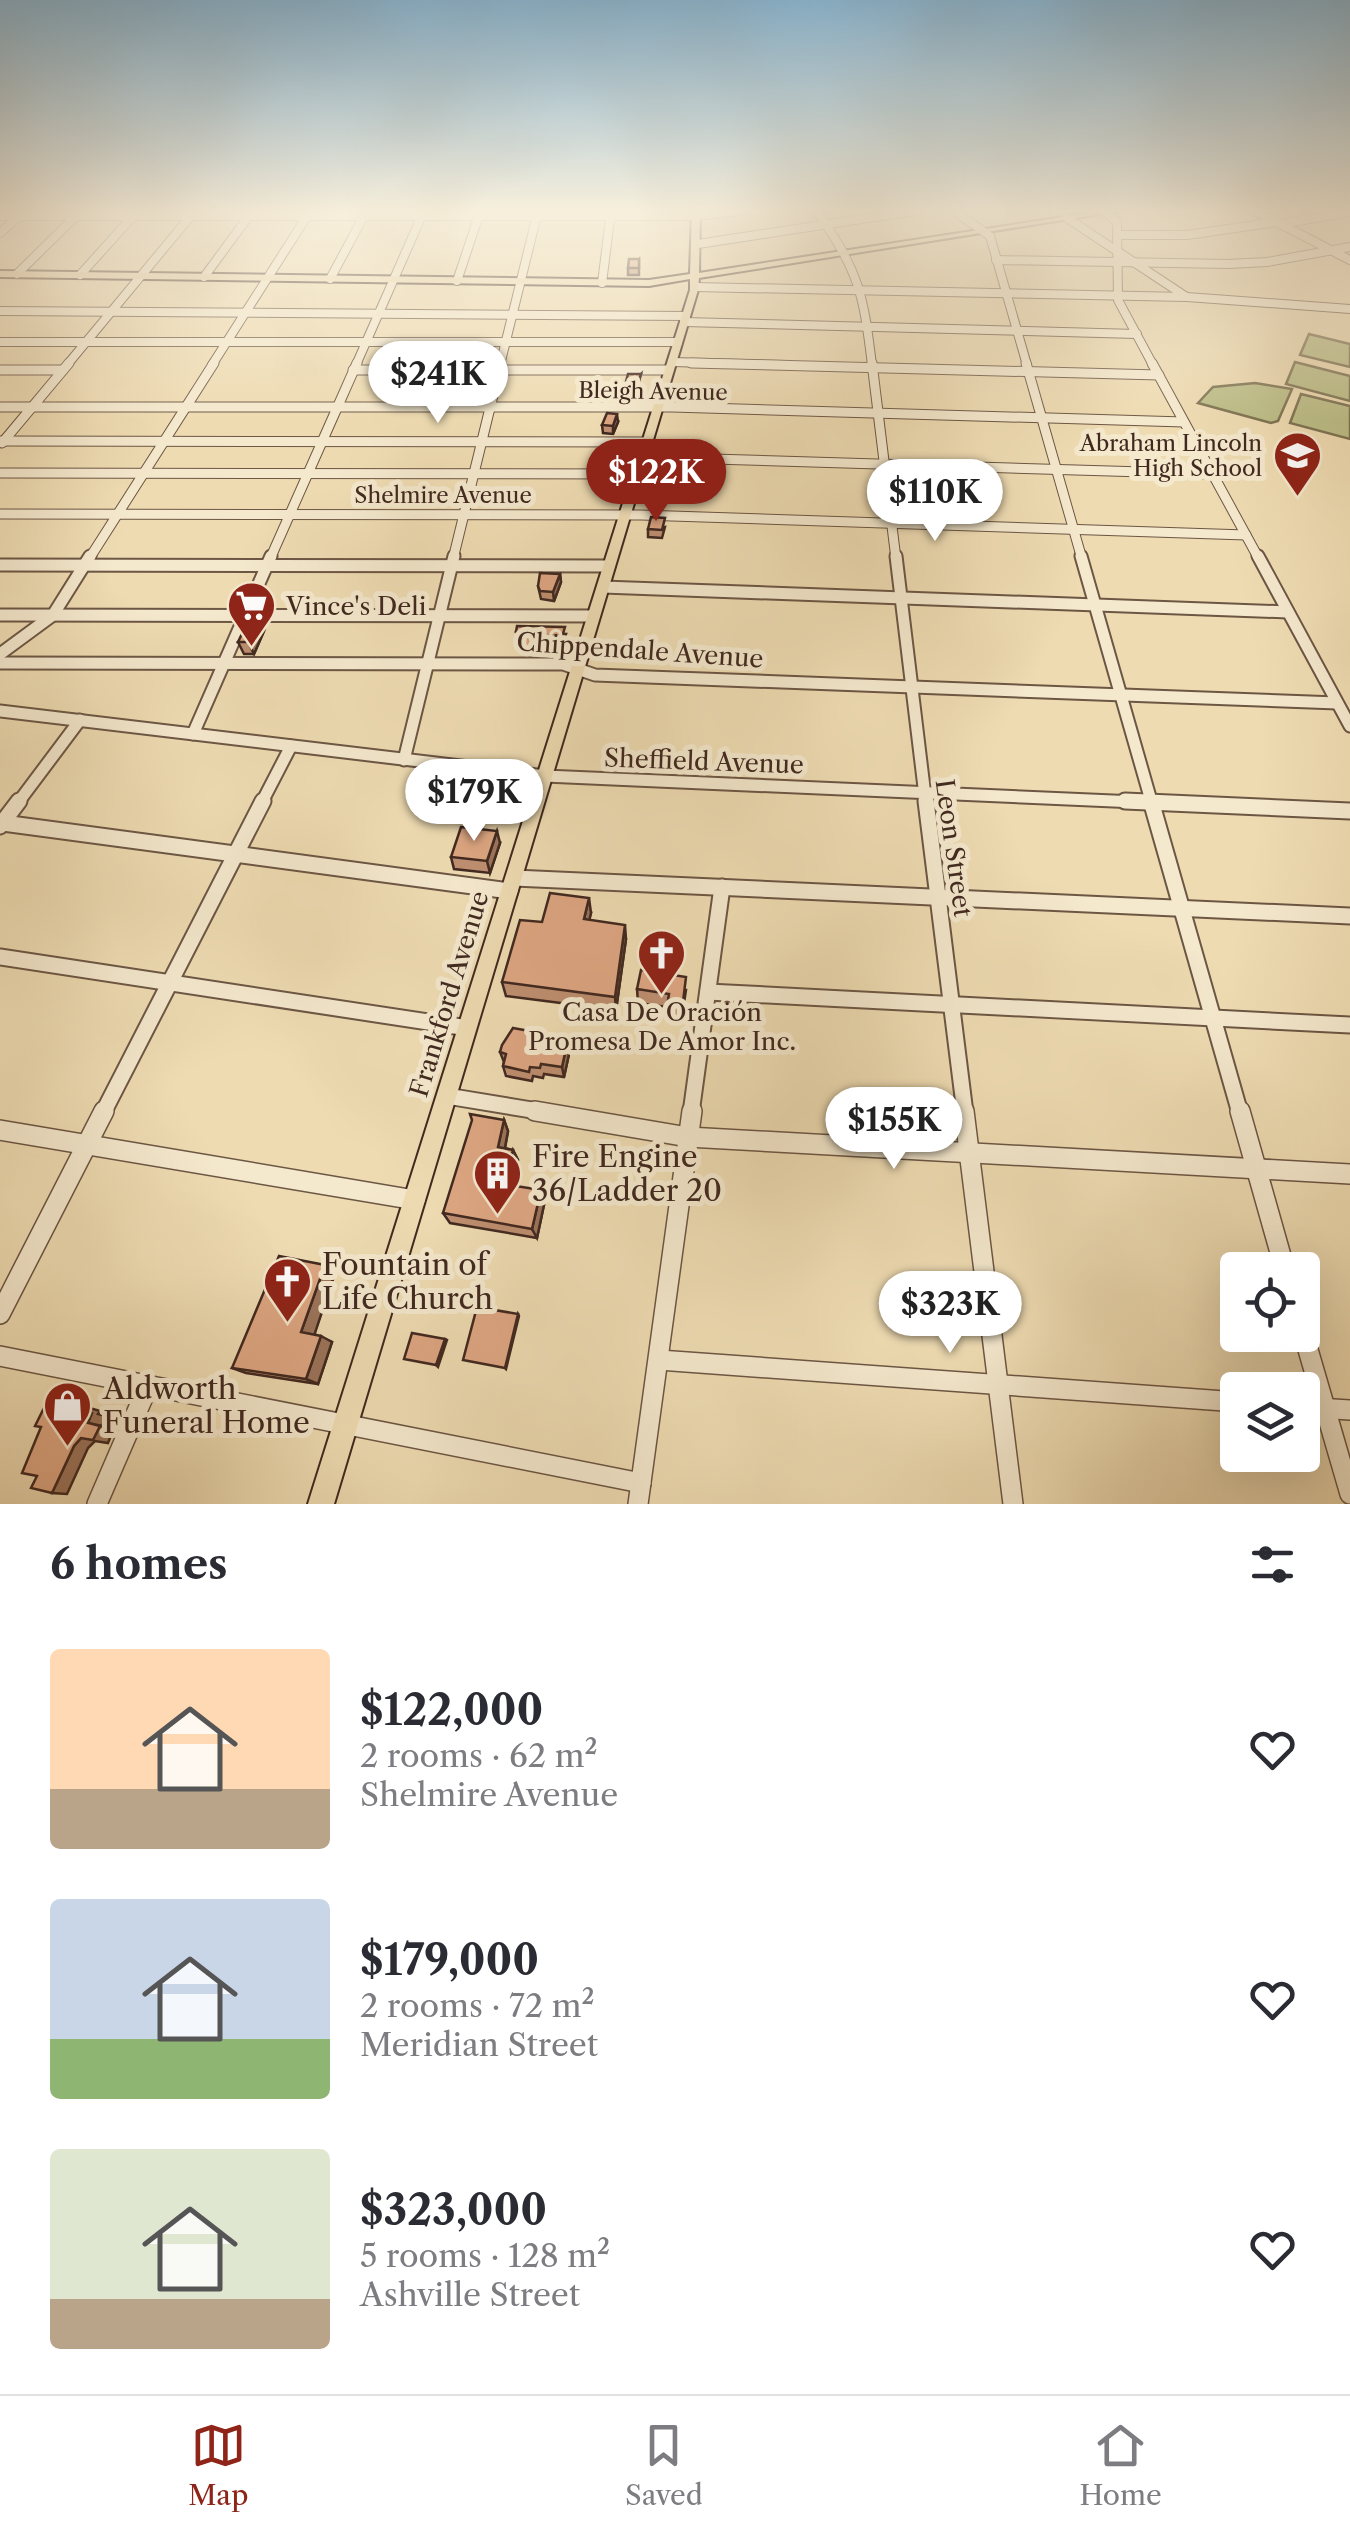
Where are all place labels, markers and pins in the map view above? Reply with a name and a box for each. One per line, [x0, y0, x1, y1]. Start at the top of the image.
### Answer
pin: $241K [368, 341, 508, 426]
place label: Abraham Lincoln High School [1079, 430, 1262, 482]
school or university icon: Abraham Lincoln High School [1271, 430, 1323, 498]
pin: $122K [586, 439, 726, 524]
pin: $110K [865, 459, 1005, 544]
supermarket icon: Vince's Deli [225, 580, 277, 648]
place label: Vince's Deli [285, 591, 427, 622]
pin: $179K [404, 759, 544, 844]
church icon: Casa De Oración Promesa De Amor Inc. [636, 928, 688, 996]
place label: Casa De Oración Promesa De Amor Inc. [528, 997, 796, 1057]
pin: $155K [824, 1087, 964, 1172]
place label: Fire Engine 36/Ladder 20 [532, 1138, 722, 1209]
building icon: Fire Engine 36/Ladder 20 [471, 1148, 523, 1216]
place label: Fountain of Life Church [322, 1246, 493, 1317]
church icon: Fountain of Life Church [261, 1256, 313, 1324]
pin: $323K [880, 1271, 1020, 1356]
place label: Aldworth Funeral Home [102, 1370, 310, 1441]
shop icon: Aldworth Funeral Home [42, 1380, 94, 1448]

